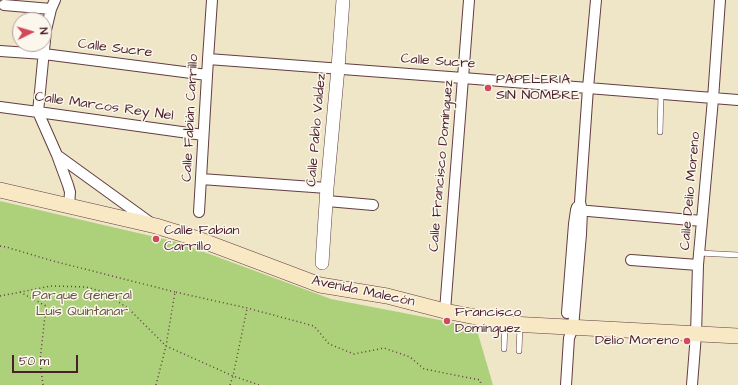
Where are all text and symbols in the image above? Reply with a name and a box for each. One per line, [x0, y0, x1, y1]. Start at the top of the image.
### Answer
north arrow [12, 12, 52, 52]
text: N [36, 27, 51, 35]
street label: Calle Sucre [77, 36, 153, 62]
street label: Calle Sucre [400, 51, 476, 73]
street label: Calle Fabián Carrillo [179, 54, 203, 182]
street label: Calle Pablo Valdez [304, 72, 330, 188]
place label: PAPELERIA SIN NOMBRE [496, 72, 579, 104]
street label: Calle Francisco Domínguez [426, 79, 458, 253]
marker: PAPELERIA SIN NOMBRE [483, 83, 493, 93]
street label: Calle Marcos Rey Nel [34, 89, 174, 125]
street label: Calle Delio Moreno [677, 131, 705, 251]
place label: Calle Fabian Carrillo [164, 223, 240, 256]
marker: Calle Fabian Carrillo [151, 234, 161, 244]
street label: Avenida Malecón [310, 273, 416, 311]
park label: Parque General Luis Quintanar [32, 288, 132, 320]
place label: Francisco Domínguez [455, 305, 521, 338]
marker: Francisco Domínguez [442, 316, 452, 326]
place label: Delio Moreno [595, 333, 679, 349]
marker: Delio Moreno [682, 336, 692, 346]
scale bar [14, 347, 80, 373]
text: 50 m [19, 353, 49, 370]

